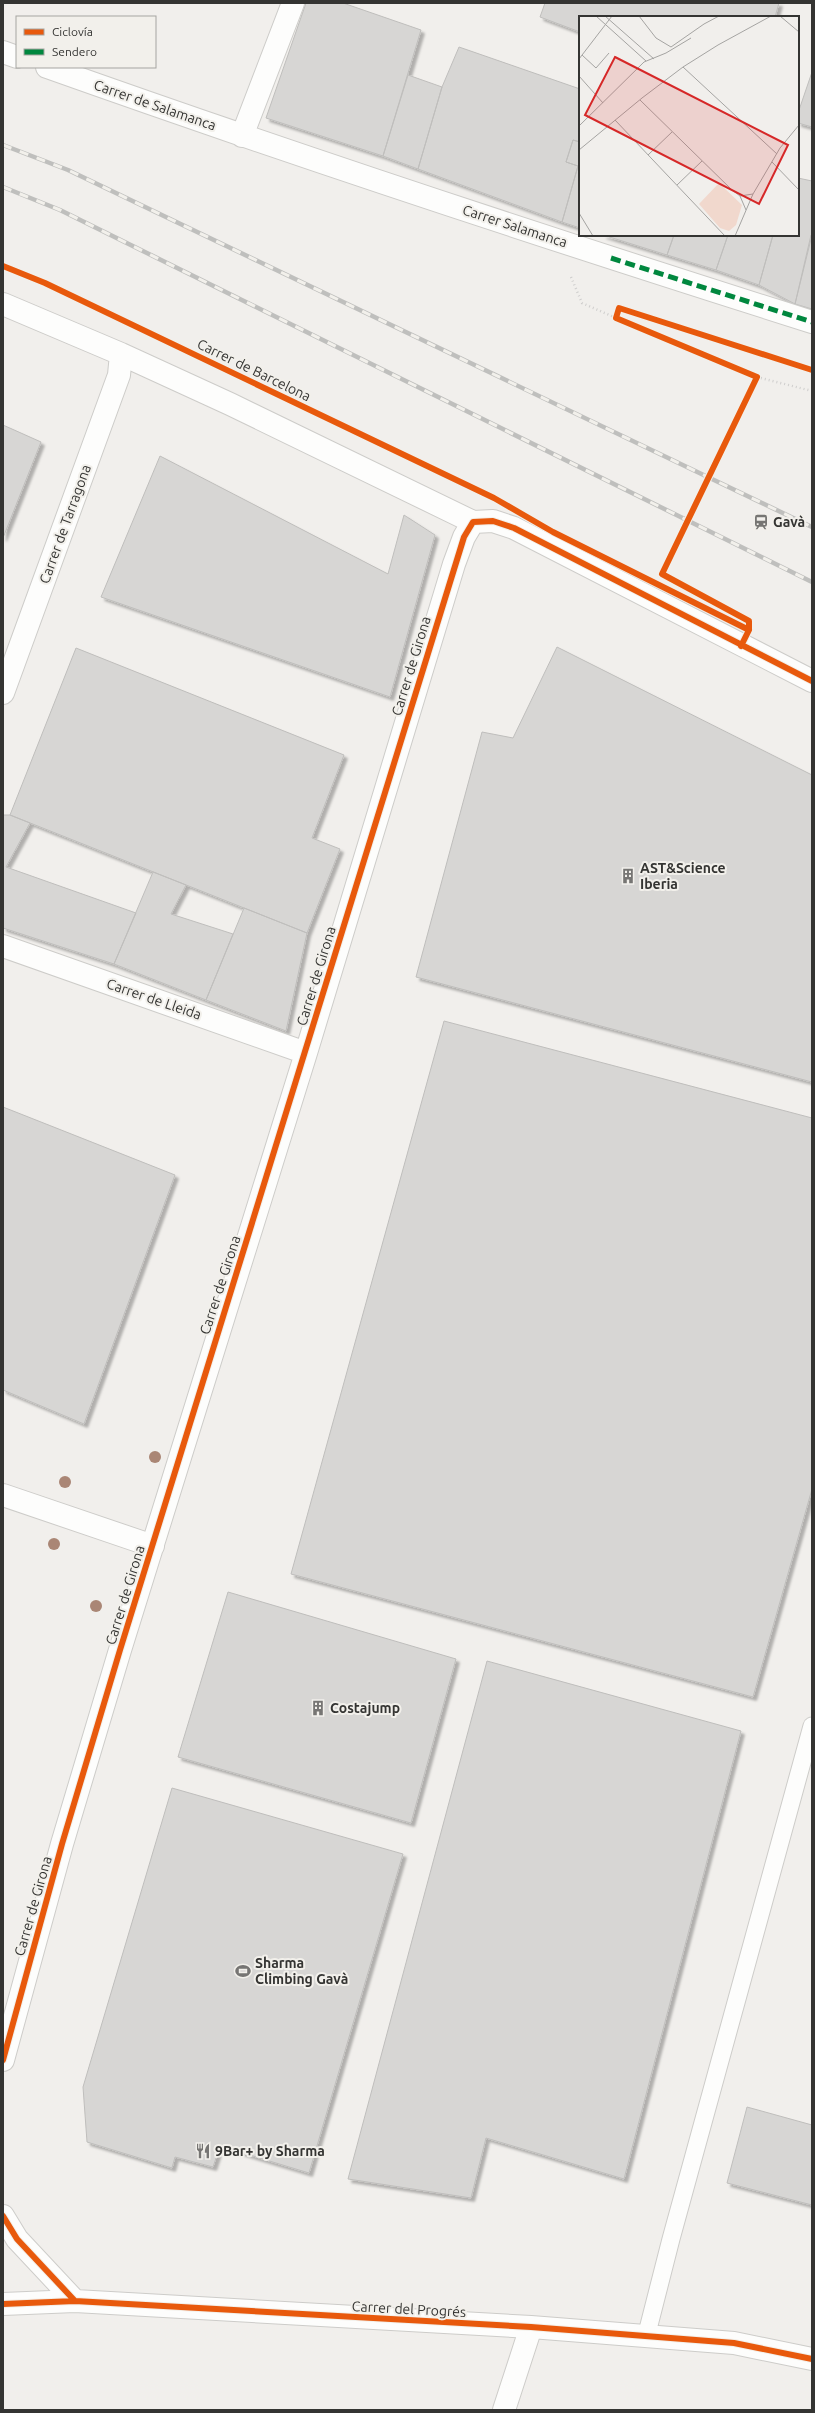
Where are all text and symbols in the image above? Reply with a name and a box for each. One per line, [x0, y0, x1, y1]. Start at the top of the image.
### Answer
legend [16, 16, 156, 68]
inset map [579, 16, 799, 236]
text: Ciclovía [52, 25, 93, 38]
text: Sendero [52, 45, 97, 58]
street label: Carrer de Salamanca [92, 77, 218, 133]
street label: Carrer Salamanca [461, 202, 569, 250]
street label: Carrer de Barcelona [195, 336, 313, 404]
street label: Carrer de Tarragona [36, 462, 94, 586]
station icon: Gavà [752, 513, 770, 531]
place label: Gavà [773, 514, 805, 530]
street label: Carrer de Girona [388, 614, 434, 718]
place label: AST&Science Iberia [640, 860, 726, 892]
building icon: AST&Science Iberia [619, 867, 637, 885]
street label: Carrer de Girona [293, 924, 339, 1028]
street label: Carrer de Lleida [105, 975, 203, 1023]
street label: Carrer de Girona [196, 1233, 244, 1337]
street label: Carrer de Girona [102, 1543, 148, 1647]
building icon: Costajump [309, 1699, 327, 1717]
place label: Costajump [330, 1700, 400, 1716]
street label: Carrer de Girona [11, 1854, 55, 1958]
place label: Sharma Climbing Gavà [255, 1955, 348, 1987]
sports icon: Sharma Climbing Gavà [234, 1962, 252, 1980]
restaurant icon: 9Bar+ by Sharma [194, 2142, 212, 2160]
place label: 9Bar+ by Sharma [215, 2143, 325, 2159]
street label: Carrer del Progrés [351, 2298, 467, 2320]

